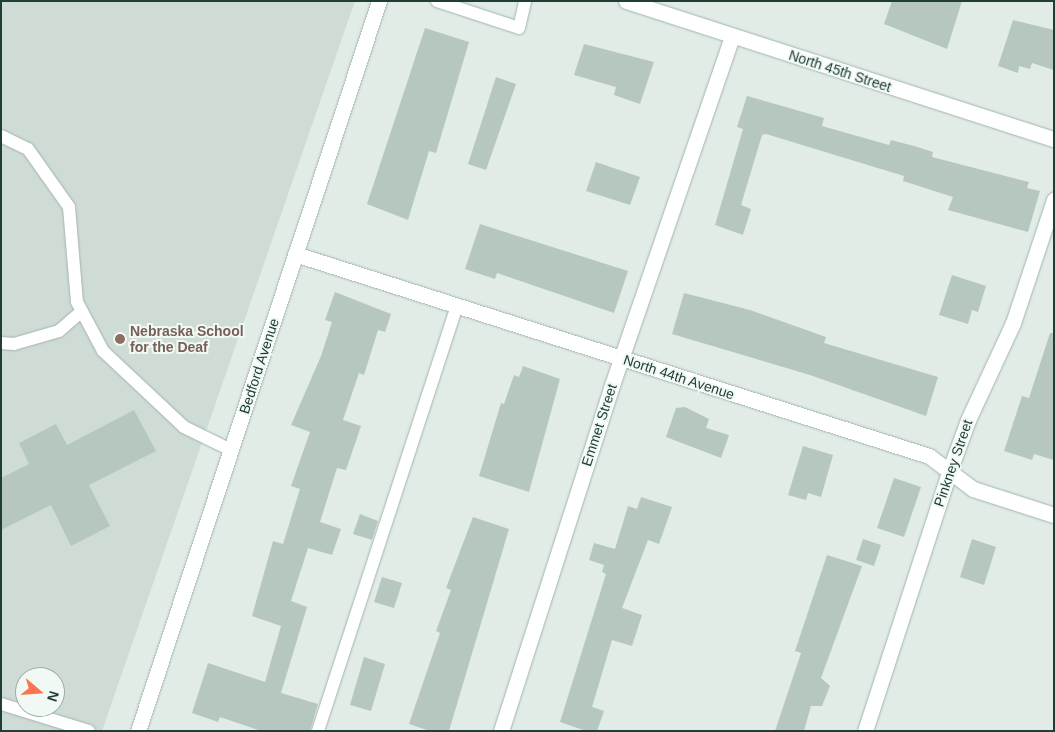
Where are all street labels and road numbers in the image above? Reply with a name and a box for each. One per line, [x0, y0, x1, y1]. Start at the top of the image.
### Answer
street label: North 45th Street [787, 47, 893, 95]
street label: Bedford Avenue [236, 316, 282, 416]
street label: North 44th Avenue [621, 351, 737, 403]
street label: Emmet Street [578, 382, 620, 468]
street label: Pinkney Street [930, 417, 976, 509]

